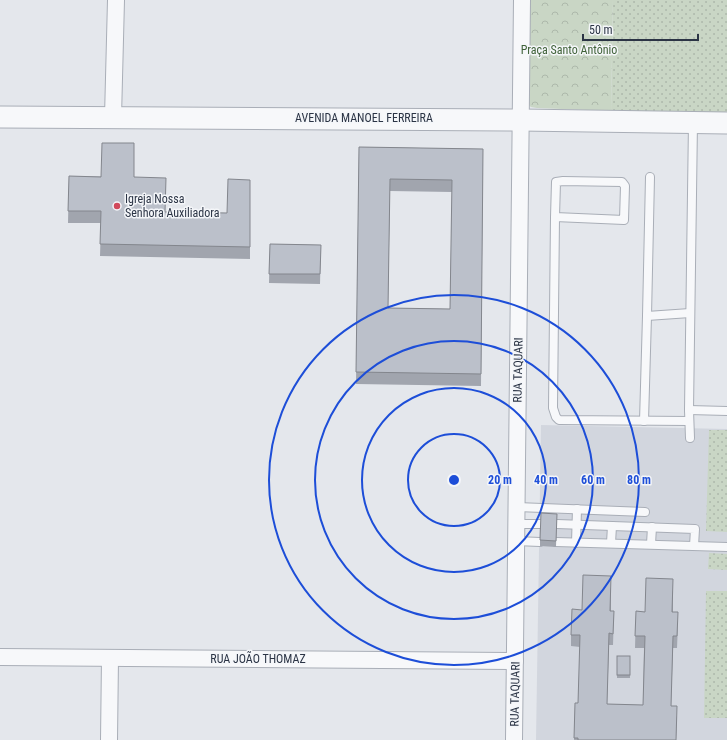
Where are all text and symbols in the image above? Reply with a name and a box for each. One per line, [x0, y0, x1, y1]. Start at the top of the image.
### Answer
scale bar [583, 16, 698, 42]
text: 50 m [589, 23, 613, 37]
park label: Praça Santo Antônio [521, 43, 617, 57]
street label: AVENIDA MANOEL FERREIRA [295, 111, 433, 125]
place label: Igreja Nossa Senhora Auxiliadora [125, 192, 220, 220]
marker: Igreja Nossa Senhora Auxiliadora [112, 201, 122, 211]
street label: RUA TAQUARI [510, 337, 526, 403]
centre of rings [447, 473, 461, 487]
text: 20 m [488, 473, 512, 487]
text: 40 m [534, 473, 558, 487]
text: 60 m [581, 473, 605, 487]
text: 80 m [627, 473, 651, 487]
street label: RUA JOÃO THOMAZ [210, 650, 306, 666]
street label: RUA TAQUARI [507, 661, 523, 727]

